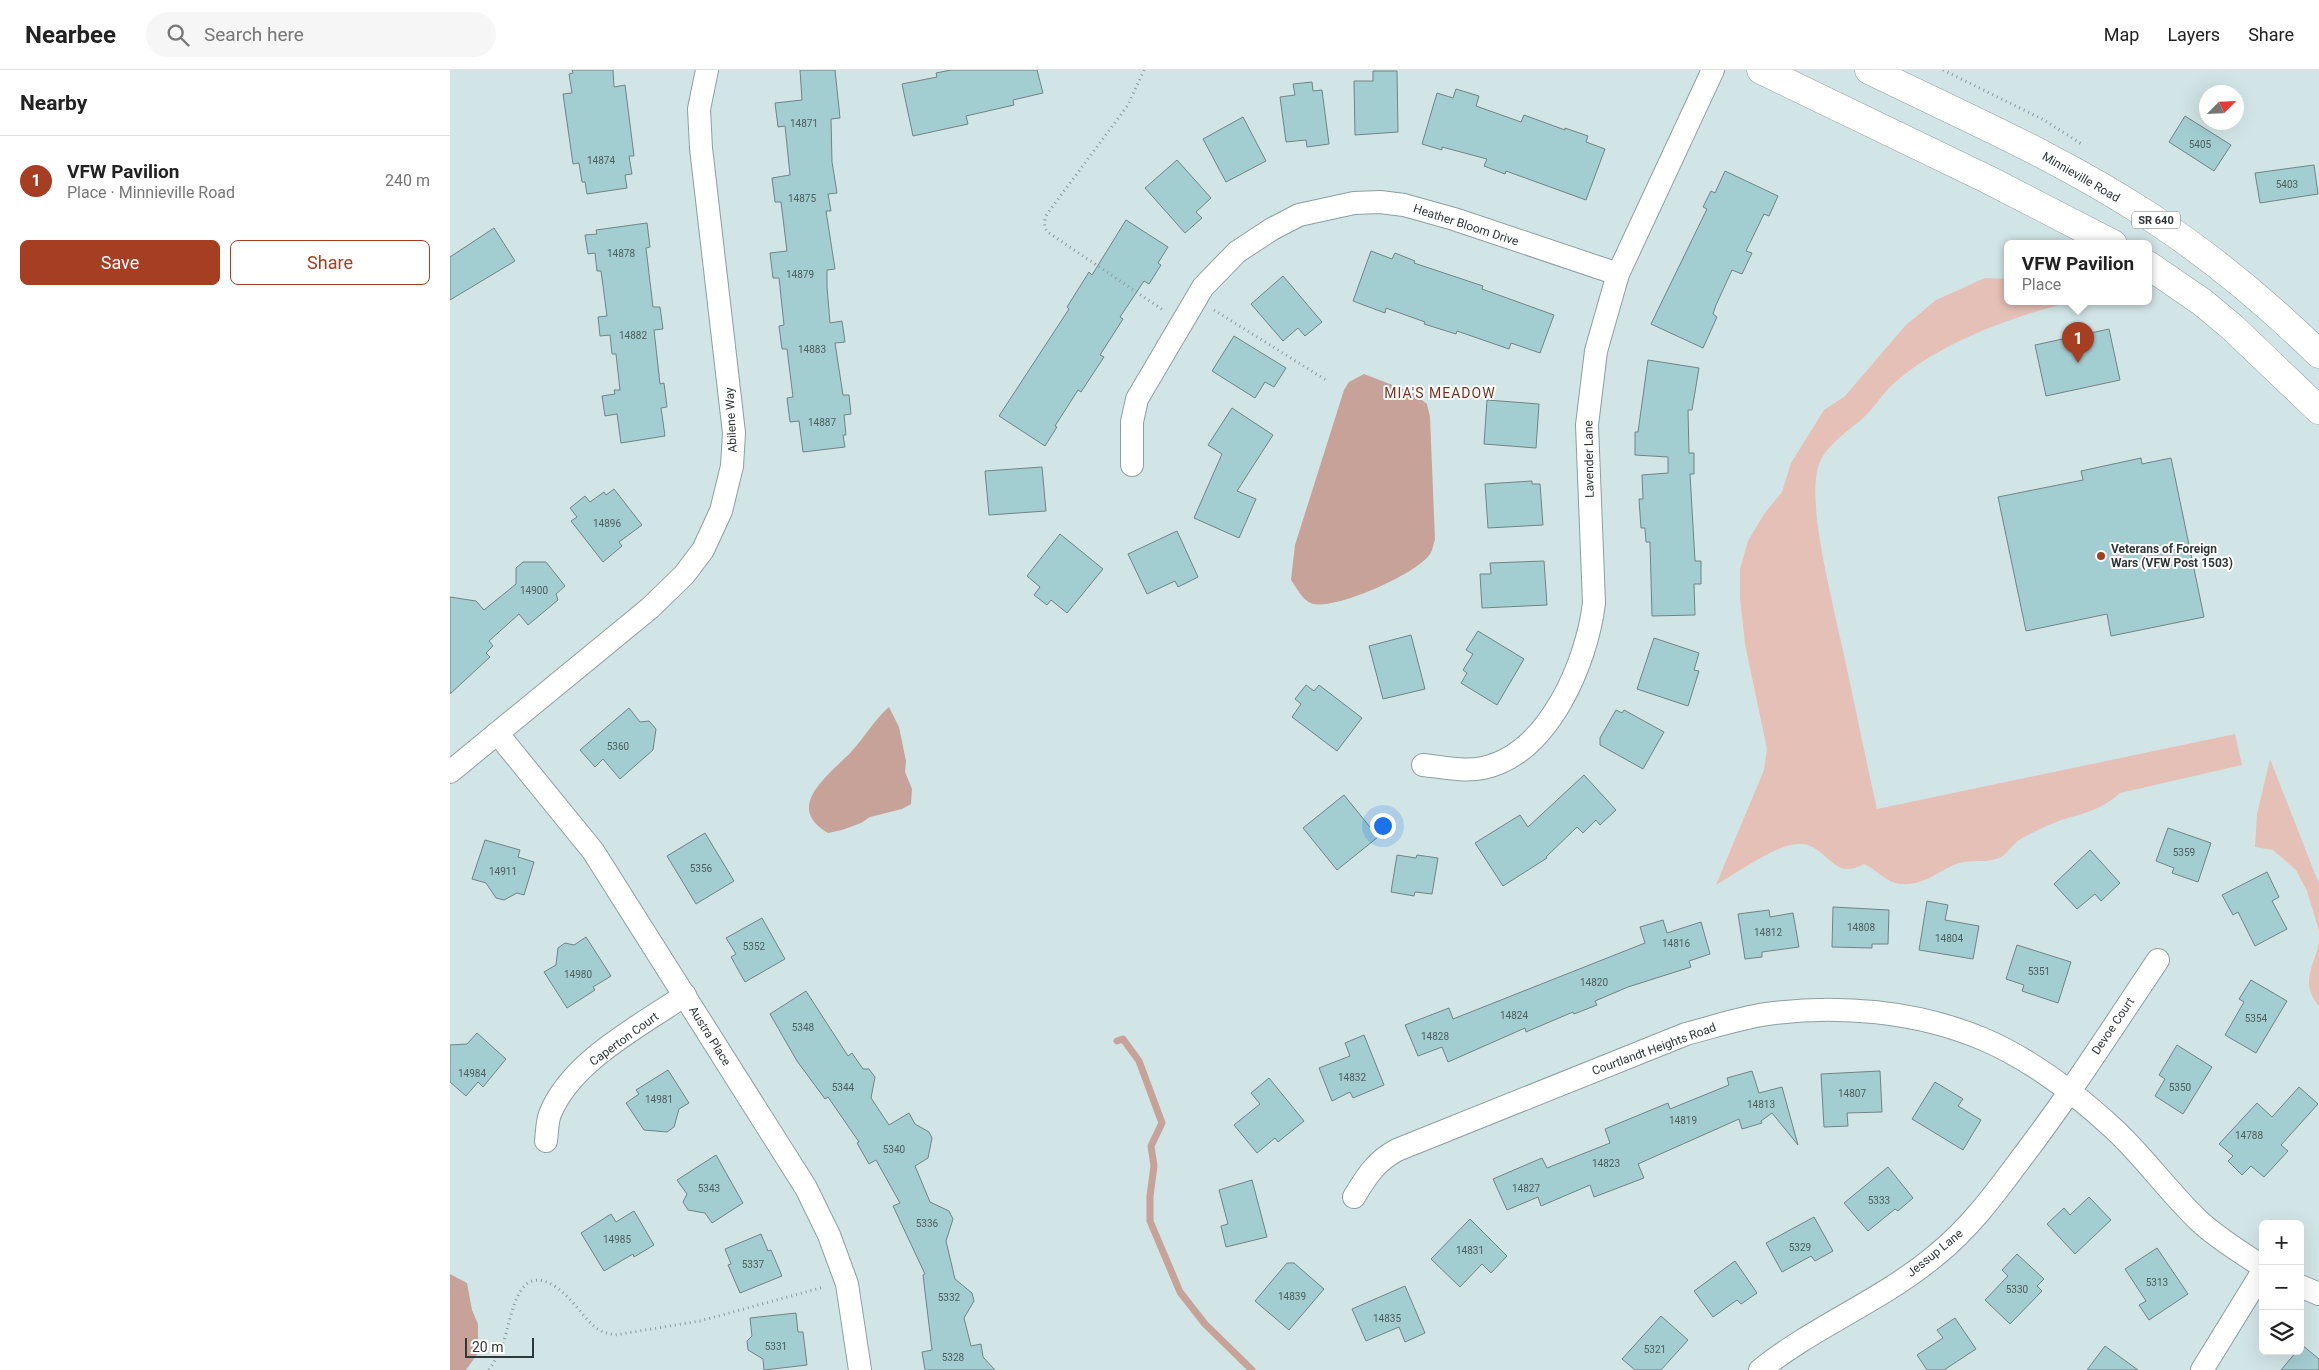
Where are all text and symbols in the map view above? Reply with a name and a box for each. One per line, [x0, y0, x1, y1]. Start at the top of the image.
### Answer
search box [146, 12, 496, 57]
text: Nearbee [25, 21, 116, 49]
icon: search [164, 21, 192, 49]
text: Search here [204, 23, 304, 46]
text: Map [2104, 24, 2139, 45]
text: Layers [2167, 24, 2220, 45]
text: Share [2248, 24, 2294, 45]
north arrow [2199, 85, 2244, 130]
text: Nearby [20, 91, 87, 115]
house number: 14871 [790, 118, 818, 129]
house number: 5405 [2189, 139, 2212, 150]
street label: Minnieville Road [2040, 149, 2122, 205]
house number: 14874 [587, 155, 615, 166]
text: VFW Pavilion [67, 160, 179, 183]
text: 1 [31, 171, 41, 190]
text: 240 m [385, 171, 430, 190]
house number: 5403 [2276, 179, 2298, 190]
text: Place · Minnieville Road [67, 183, 235, 202]
house number: 14875 [788, 193, 816, 204]
street label: Heather Bloom Drive [1412, 201, 1520, 249]
road number: SR 640 [2132, 212, 2180, 228]
button: Save [20, 240, 220, 285]
button: Share [230, 240, 430, 285]
popup [2004, 240, 2152, 305]
house number: 14878 [607, 248, 635, 259]
text: VFW Pavilion [2022, 252, 2134, 275]
house number: 14879 [786, 269, 814, 280]
text: Place [2022, 275, 2061, 294]
pin: 1 [2062, 322, 2094, 363]
house number: 14882 [619, 330, 647, 341]
house number: 14883 [798, 344, 826, 355]
district label: MIA'S MEADOW [1384, 385, 1496, 401]
street label: Abilene Way [722, 387, 740, 453]
house number: 14887 [808, 417, 836, 428]
street label: Lavender Lane [1581, 420, 1597, 498]
house number: 14896 [593, 518, 621, 529]
place label: Veterans of Foreign Wars (VFW Post 1503) [2111, 542, 2233, 570]
marker: Veterans of Foreign Wars (VFW Post 1503) [2095, 550, 2107, 562]
house number: 14900 [520, 585, 548, 596]
house number: 5360 [607, 741, 630, 752]
your location [1370, 813, 1396, 839]
house number: 5359 [2173, 847, 2195, 858]
house number: 5356 [690, 863, 713, 874]
house number: 14911 [489, 866, 517, 877]
house number: 14808 [1847, 922, 1875, 933]
house number: 14812 [1754, 927, 1782, 938]
house number: 14804 [1935, 933, 1963, 944]
house number: 14816 [1662, 938, 1690, 949]
house number: 5352 [743, 941, 766, 952]
house number: 5351 [2028, 966, 2050, 977]
house number: 14980 [564, 969, 592, 980]
house number: 14820 [1580, 977, 1608, 988]
street label: Devoe Court [2089, 995, 2137, 1057]
street label: Austra Place [686, 1004, 734, 1068]
street label: Caperton Court [587, 1009, 661, 1069]
house number: 14824 [1500, 1010, 1528, 1021]
house number: 5354 [2245, 1013, 2268, 1024]
street label: Courtlandt Heights Road [1590, 1020, 1718, 1078]
house number: 5348 [792, 1022, 815, 1033]
house number: 14828 [1421, 1031, 1449, 1042]
house number: 14984 [458, 1068, 486, 1079]
house number: 14832 [1338, 1072, 1366, 1083]
house number: 5344 [832, 1082, 855, 1093]
house number: 5350 [2169, 1082, 2192, 1093]
house number: 14807 [1838, 1088, 1866, 1099]
house number: 14981 [645, 1094, 673, 1105]
house number: 14813 [1747, 1099, 1775, 1110]
house number: 14819 [1669, 1115, 1697, 1126]
house number: 14788 [2235, 1130, 2263, 1141]
house number: 5340 [883, 1144, 906, 1155]
house number: 14823 [1592, 1158, 1620, 1169]
house number: 5343 [698, 1183, 720, 1194]
house number: 14827 [1512, 1183, 1540, 1194]
house number: 5333 [1868, 1195, 1890, 1206]
house number: 5336 [916, 1218, 939, 1229]
map controls [2259, 1220, 2304, 1355]
button: + [2259, 1220, 2304, 1265]
street label: Jessup Lane [1904, 1226, 1966, 1280]
house number: 14985 [603, 1234, 631, 1245]
house number: 5329 [1789, 1242, 1811, 1253]
house number: 14831 [1456, 1245, 1484, 1256]
house number: 5337 [742, 1259, 765, 1270]
button: − [2259, 1265, 2304, 1310]
house number: 5313 [2146, 1277, 2168, 1288]
house number: 5330 [2006, 1284, 2029, 1295]
house number: 14839 [1278, 1291, 1306, 1302]
house number: 5332 [938, 1292, 961, 1303]
button: layers [2259, 1310, 2304, 1355]
house number: 14835 [1373, 1313, 1401, 1324]
scale bar [465, 1335, 534, 1358]
text: 20 m [472, 1339, 504, 1355]
house number: 5331 [765, 1341, 787, 1352]
house number: 5321 [1644, 1344, 1666, 1355]
house number: 5328 [942, 1352, 965, 1363]

